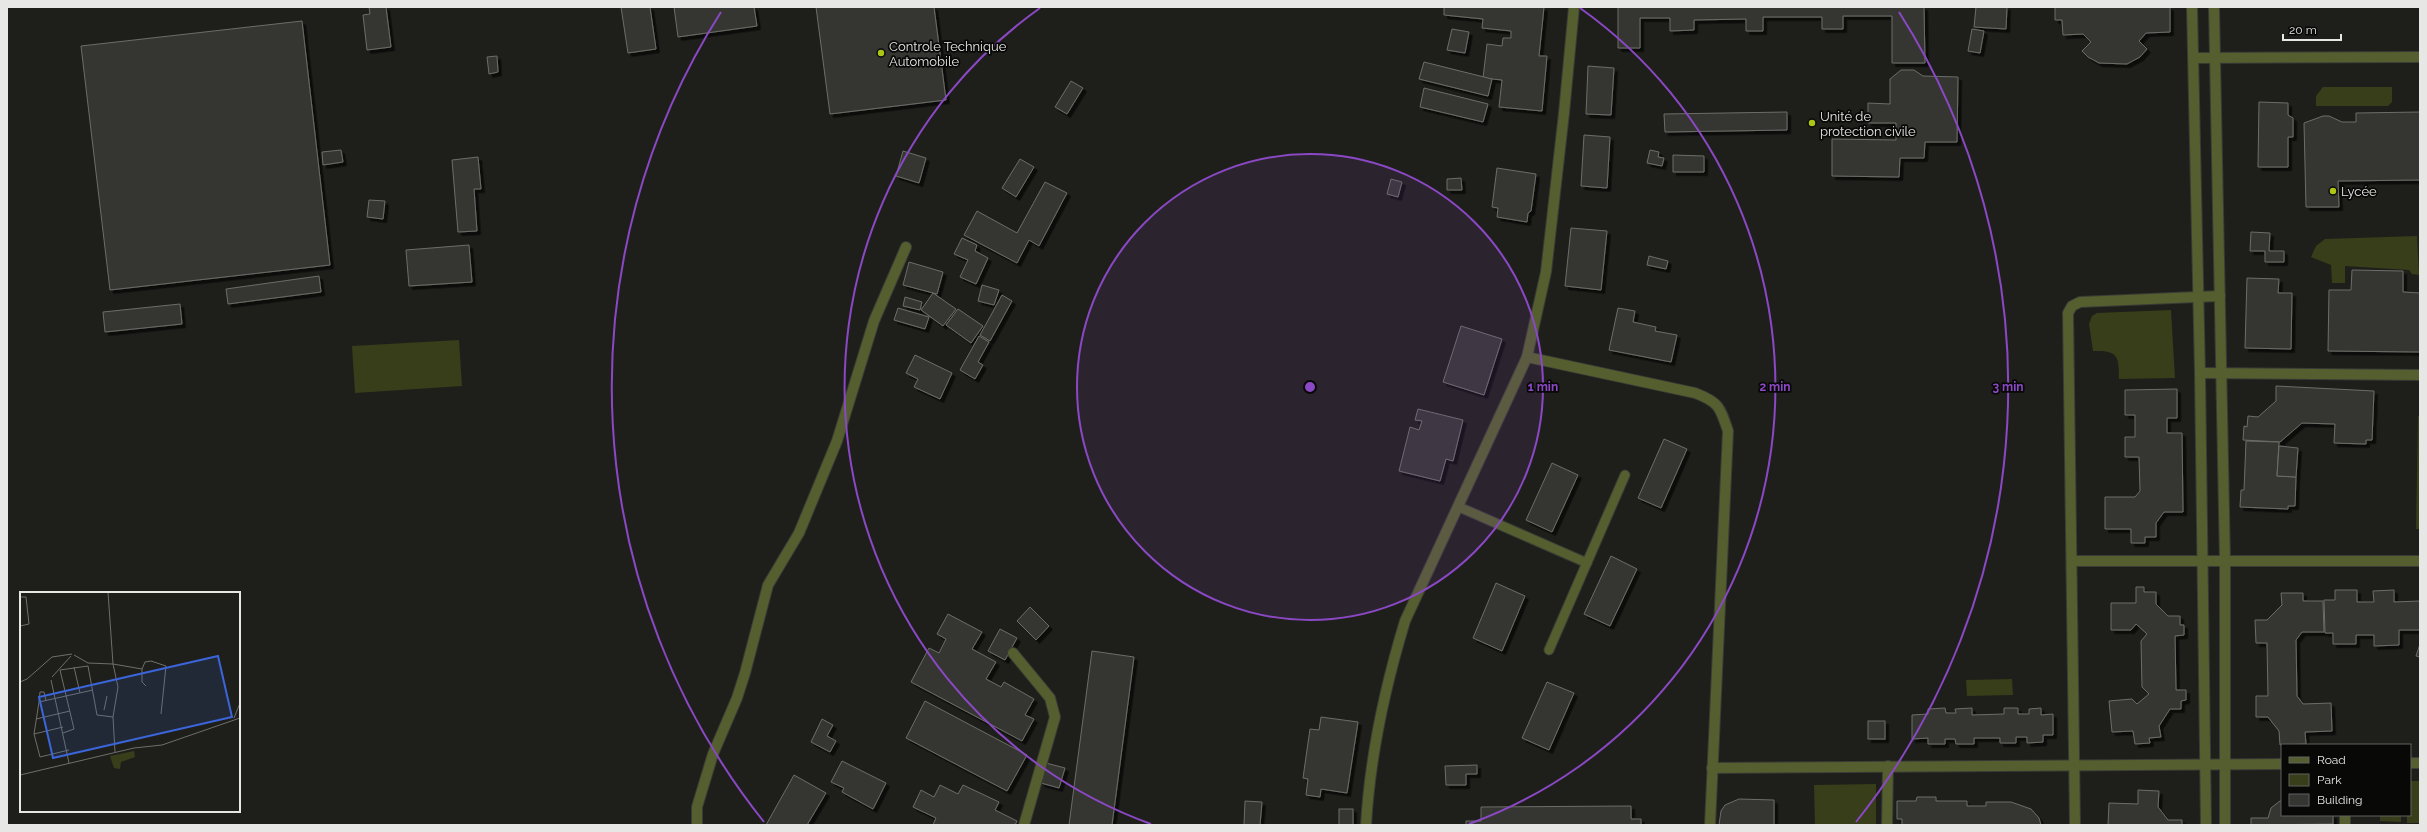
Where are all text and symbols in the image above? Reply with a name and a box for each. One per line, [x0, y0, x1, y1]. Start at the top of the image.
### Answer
scale bar [2283, 16, 2341, 42]
text: 20 m [2289, 23, 2317, 37]
place label: Controle Technique Automobile [889, 39, 1007, 69]
marker: Controle Technique Automobile [876, 48, 886, 58]
place label: Unité de protection civile [1820, 109, 1916, 139]
marker: Unité de protection civile [1807, 118, 1817, 128]
place label: Lycée [2341, 184, 2377, 199]
marker: Lycée [2328, 186, 2338, 196]
centre of rings [1303, 380, 1317, 394]
text: 1 min [1528, 380, 1558, 394]
text: 2 min [1759, 380, 1791, 394]
text: 3 min [1992, 380, 2024, 394]
inset map [20, 592, 240, 812]
legend [2281, 744, 2411, 816]
text: Road [2317, 753, 2346, 767]
text: Park [2317, 773, 2342, 787]
text: Building [2317, 793, 2363, 807]

